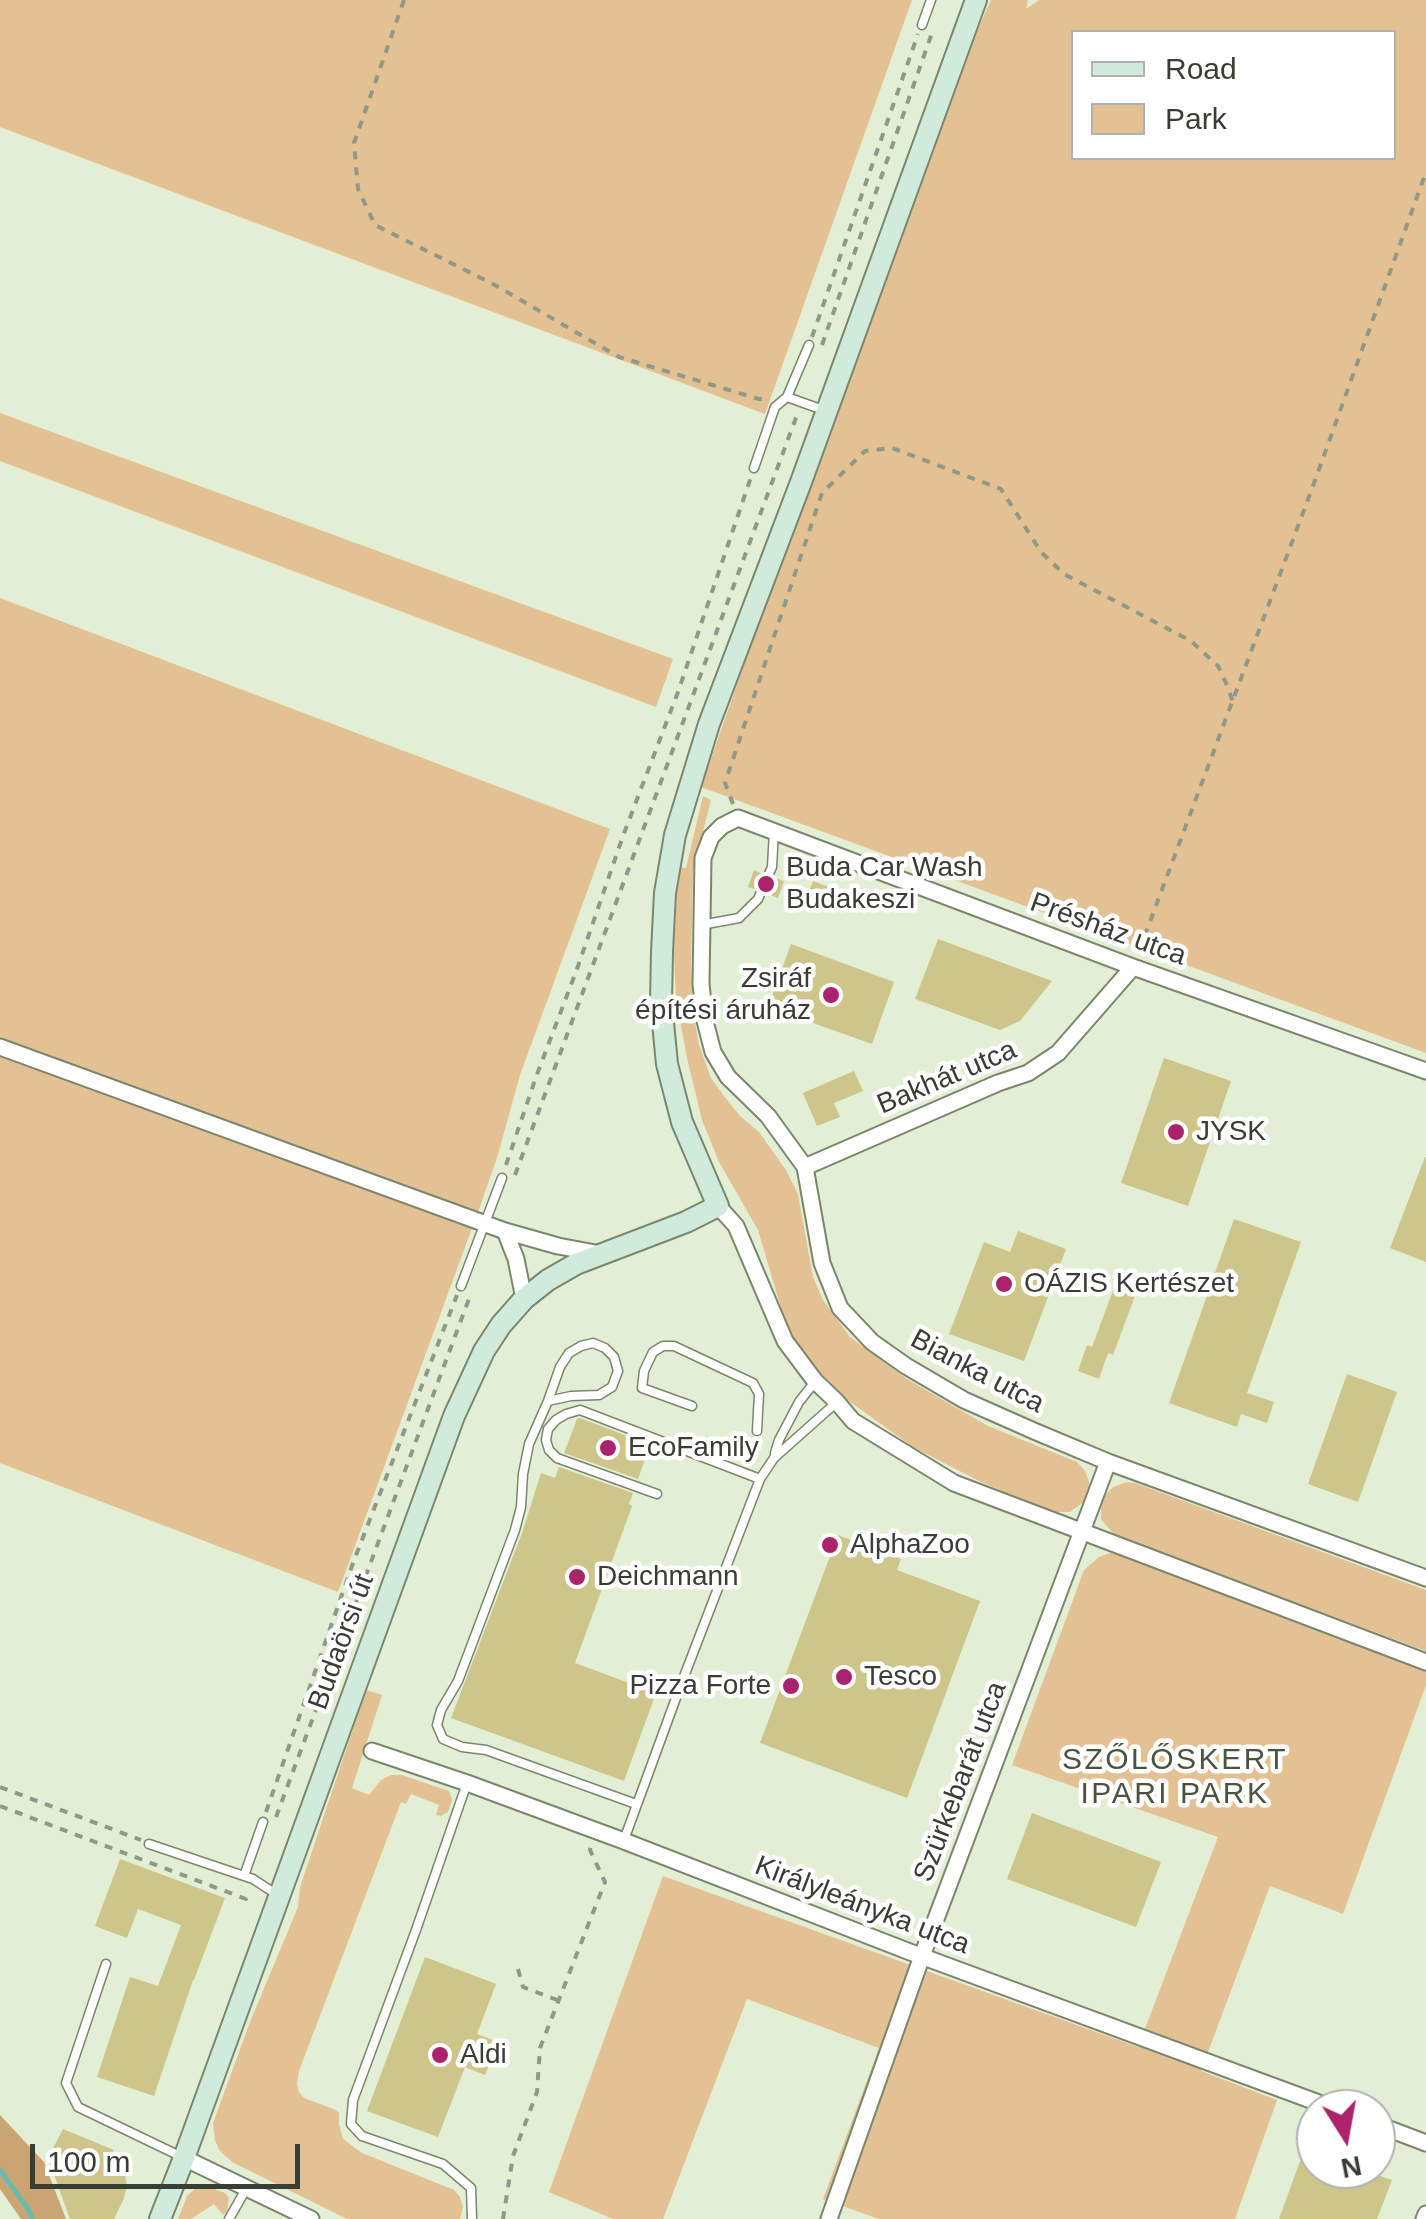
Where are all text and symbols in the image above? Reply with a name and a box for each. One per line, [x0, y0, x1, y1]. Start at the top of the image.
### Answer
legend [1071, 30, 1396, 160]
text: Road [1165, 52, 1237, 85]
text: Park [1165, 102, 1227, 135]
place label: Buda Car Wash Budakeszi [786, 851, 983, 917]
marker: Buda Car Wash Budakeszi [755, 873, 777, 895]
street label: Présház utca [1025, 886, 1191, 974]
place label: Zsiráf építési áruház [635, 962, 811, 1028]
marker: Zsiráf építési áruház [820, 984, 842, 1006]
street label: Bakhát utca [872, 1034, 1022, 1122]
place label: JYSK [1196, 1115, 1266, 1149]
marker: JYSK [1165, 1121, 1187, 1143]
place label: OÁZIS Kertészet [1024, 1267, 1234, 1301]
marker: OÁZIS Kertészet [993, 1273, 1015, 1295]
street label: Bianka utca [905, 1323, 1049, 1421]
place label: EcoFamily [628, 1431, 759, 1465]
marker: EcoFamily [597, 1437, 619, 1459]
place label: AlphaZoo [850, 1528, 970, 1562]
marker: AlphaZoo [819, 1534, 841, 1556]
place label: Deichmann [597, 1560, 739, 1594]
marker: Deichmann [566, 1566, 588, 1588]
street label: Budaörsi út [302, 1570, 382, 1714]
place label: Tesco [864, 1660, 937, 1694]
marker: Tesco [833, 1666, 855, 1688]
place label: Pizza Forte [629, 1669, 771, 1703]
marker: Pizza Forte [780, 1675, 802, 1697]
street label: Szürkebarát utca [907, 1677, 1015, 1887]
district label: SZŐLŐSKERT IPARI PARK [1062, 1743, 1288, 1814]
street label: Királyleányka utca [750, 1850, 974, 1962]
place label: Aldi [460, 2038, 507, 2072]
marker: Aldi [429, 2044, 451, 2066]
north arrow [1296, 2089, 1396, 2189]
scale bar [35, 2124, 305, 2186]
text: 100 m [47, 2145, 130, 2178]
text: N [1339, 2150, 1364, 2184]

